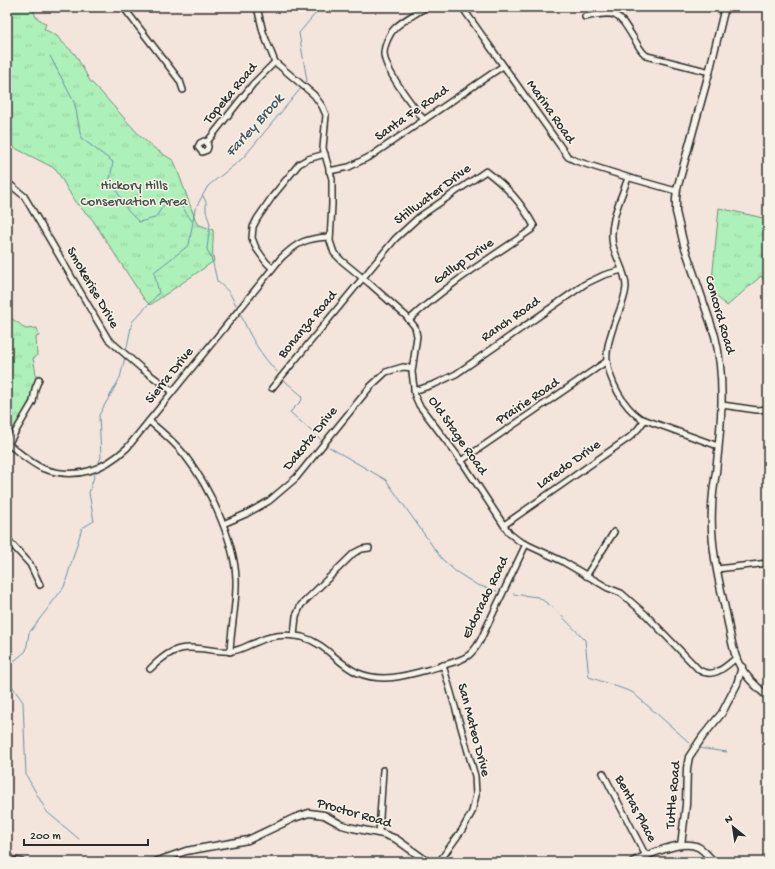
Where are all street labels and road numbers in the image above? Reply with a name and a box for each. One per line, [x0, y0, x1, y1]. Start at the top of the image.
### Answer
street label: Topeka Road [200, 59, 263, 129]
street label: Marina Road [522, 77, 579, 149]
street label: Santa Fe Road [372, 81, 454, 146]
street label: Stillwater Drive [391, 160, 475, 229]
street label: Gallup Drive [430, 235, 498, 289]
street label: Smokerise Drive [62, 244, 123, 332]
street label: Concord Road [700, 274, 739, 358]
street label: Bonanza Road [274, 286, 342, 363]
street label: Ranch Road [478, 293, 545, 346]
street label: Sierra Drive [142, 344, 199, 408]
street label: Prairie Road [492, 374, 564, 430]
street label: Old Stage Road [424, 393, 491, 480]
street label: Dakota Drive [279, 403, 343, 475]
street label: Laredo Drive [534, 436, 605, 493]
street label: Eldorado Road [459, 553, 514, 642]
street label: San Mateo Drive [452, 682, 494, 779]
street label: Tuttle Road [662, 759, 686, 830]
street label: Bentas Place [610, 772, 660, 846]
street label: Proctor Road [314, 795, 395, 833]

